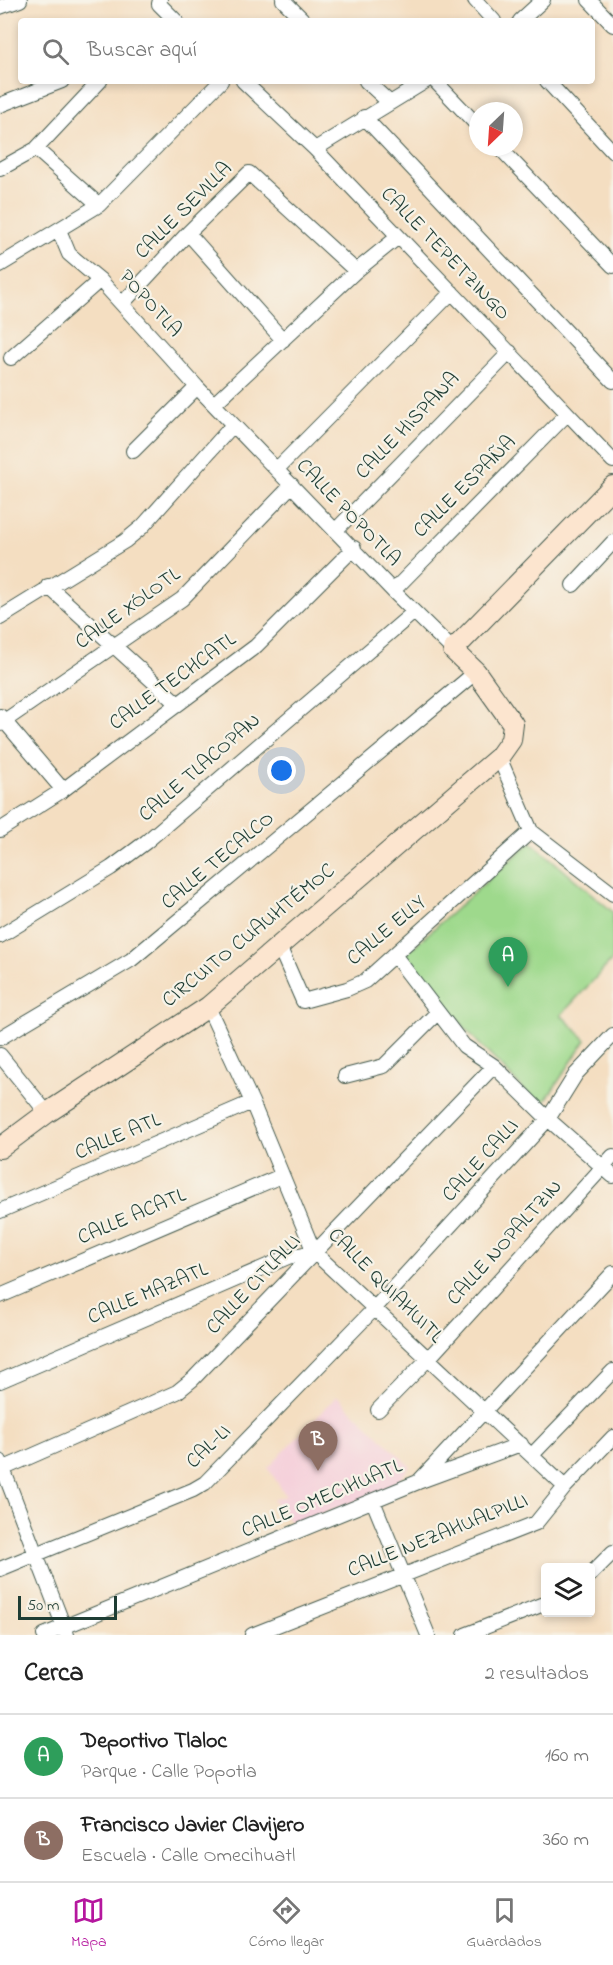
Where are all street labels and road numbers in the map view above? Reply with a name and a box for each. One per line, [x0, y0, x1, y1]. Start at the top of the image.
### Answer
street label: CALLE SEVILLA [128, 155, 240, 267]
street label: CALLE TEPETZINGO [373, 180, 517, 328]
street label: POPOTLA [111, 263, 189, 345]
street label: CALLE HISPANA [349, 365, 467, 487]
street label: CALLE ESPAÑA [407, 429, 523, 545]
street label: CALLE POPOTLA [289, 452, 407, 574]
street label: CALLE XÓLOTL [69, 560, 187, 657]
street label: CALLE TECHCATL [103, 625, 243, 738]
street label: CALLE TLACOPAN [132, 706, 268, 830]
street label: CALLE TECALCO [155, 805, 281, 917]
street label: CIRCUITO CUAUHTÉMOC [156, 857, 342, 1015]
street label: CALLE ELLY [341, 888, 434, 973]
street label: CALLE ATL [70, 1105, 166, 1169]
street label: CALLE CALLI [435, 1113, 527, 1209]
street label: CALLE NOPALTZIN [440, 1173, 570, 1313]
street label: CALLE ACATL [73, 1181, 191, 1253]
street label: CALLE QUIAHUITL [320, 1221, 450, 1351]
street label: CALLE CITLALLI [199, 1228, 309, 1342]
street label: CALLE MAZATL [83, 1255, 213, 1333]
street label: CAL-LI [180, 1418, 238, 1476]
street label: CALLE OMECIHUATL [237, 1452, 407, 1546]
street label: CALLE NEZAHUALPILLI [343, 1486, 533, 1586]

